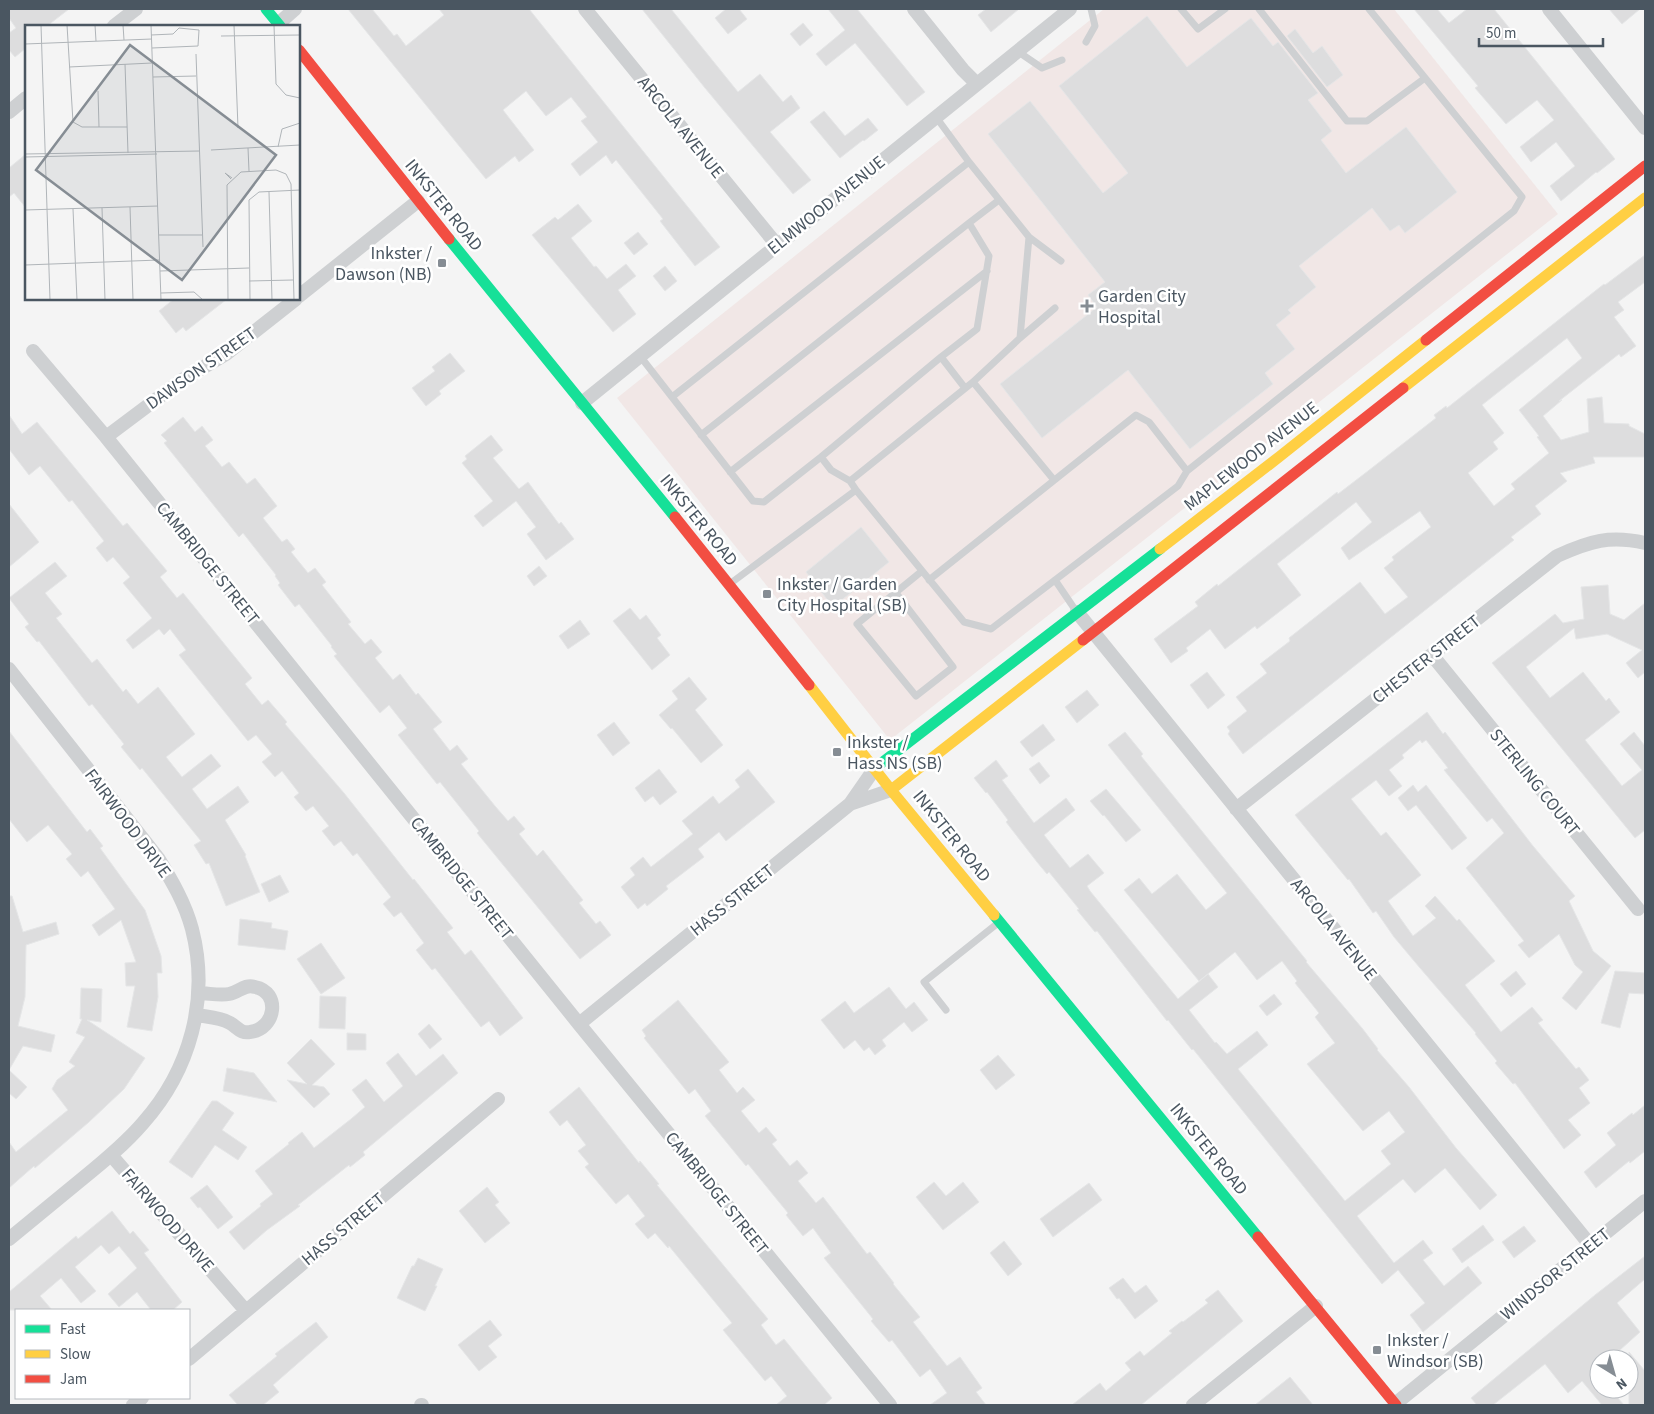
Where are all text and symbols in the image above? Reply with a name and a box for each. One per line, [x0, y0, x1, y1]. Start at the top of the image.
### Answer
scale bar [1479, 15, 1603, 47]
text: 50 m [1486, 23, 1516, 44]
inset map [25, 25, 300, 300]
street label: ARCOLA AVENUE [632, 71, 730, 184]
street label: ELMWOOD AVENUE [762, 150, 891, 261]
street label: INKSTER ROAD [399, 154, 488, 257]
place label: Inkster / Dawson (NB) [335, 241, 433, 287]
marker: Inkster / Dawson (NB) [436, 257, 448, 269]
place label: Garden City Hospital [1098, 284, 1186, 330]
marker: Garden City Hospital [1080, 299, 1094, 313]
street label: DAWSON STREET [141, 321, 262, 416]
street label: MAPLEWOOD AVENUE [1179, 396, 1324, 517]
street label: INKSTER ROAD [654, 469, 743, 572]
street label: CAMBRIDGE STREET [150, 496, 265, 630]
place label: Inkster / Garden City Hospital (SB) [777, 572, 907, 618]
marker: Inkster / Garden City Hospital (SB) [761, 588, 773, 600]
street label: CHESTER STREET [1367, 609, 1486, 710]
street label: STERLING COURT [1484, 723, 1586, 842]
place label: Inkster / Hass NS (SB) [847, 730, 942, 776]
marker: Inkster / Hass NS (SB) [831, 746, 843, 758]
street label: FAIRWOOD DRIVE [78, 764, 177, 883]
street label: INKSTER ROAD [907, 785, 996, 888]
street label: CAMBRIDGE STREET [404, 811, 519, 945]
street label: HASS STREET [685, 858, 780, 942]
street label: ARCOLA AVENUE [1285, 873, 1383, 986]
street label: INKSTER ROAD [1164, 1098, 1253, 1201]
street label: CAMBRIDGE STREET [659, 1126, 774, 1260]
street label: FAIRWOOD DRIVE [115, 1163, 220, 1278]
street label: HASS STREET [296, 1187, 391, 1272]
street label: WINDSOR STREET [1495, 1222, 1616, 1327]
legend [15, 1309, 190, 1399]
text: Fast [60, 1319, 86, 1340]
place label: Inkster / Windsor (SB) [1387, 1328, 1484, 1374]
text: Slow [60, 1344, 91, 1365]
marker: Inkster / Windsor (SB) [1371, 1344, 1383, 1356]
north arrow [1589, 1349, 1639, 1399]
text: Jam [60, 1369, 87, 1390]
text: N [1611, 1373, 1631, 1394]

